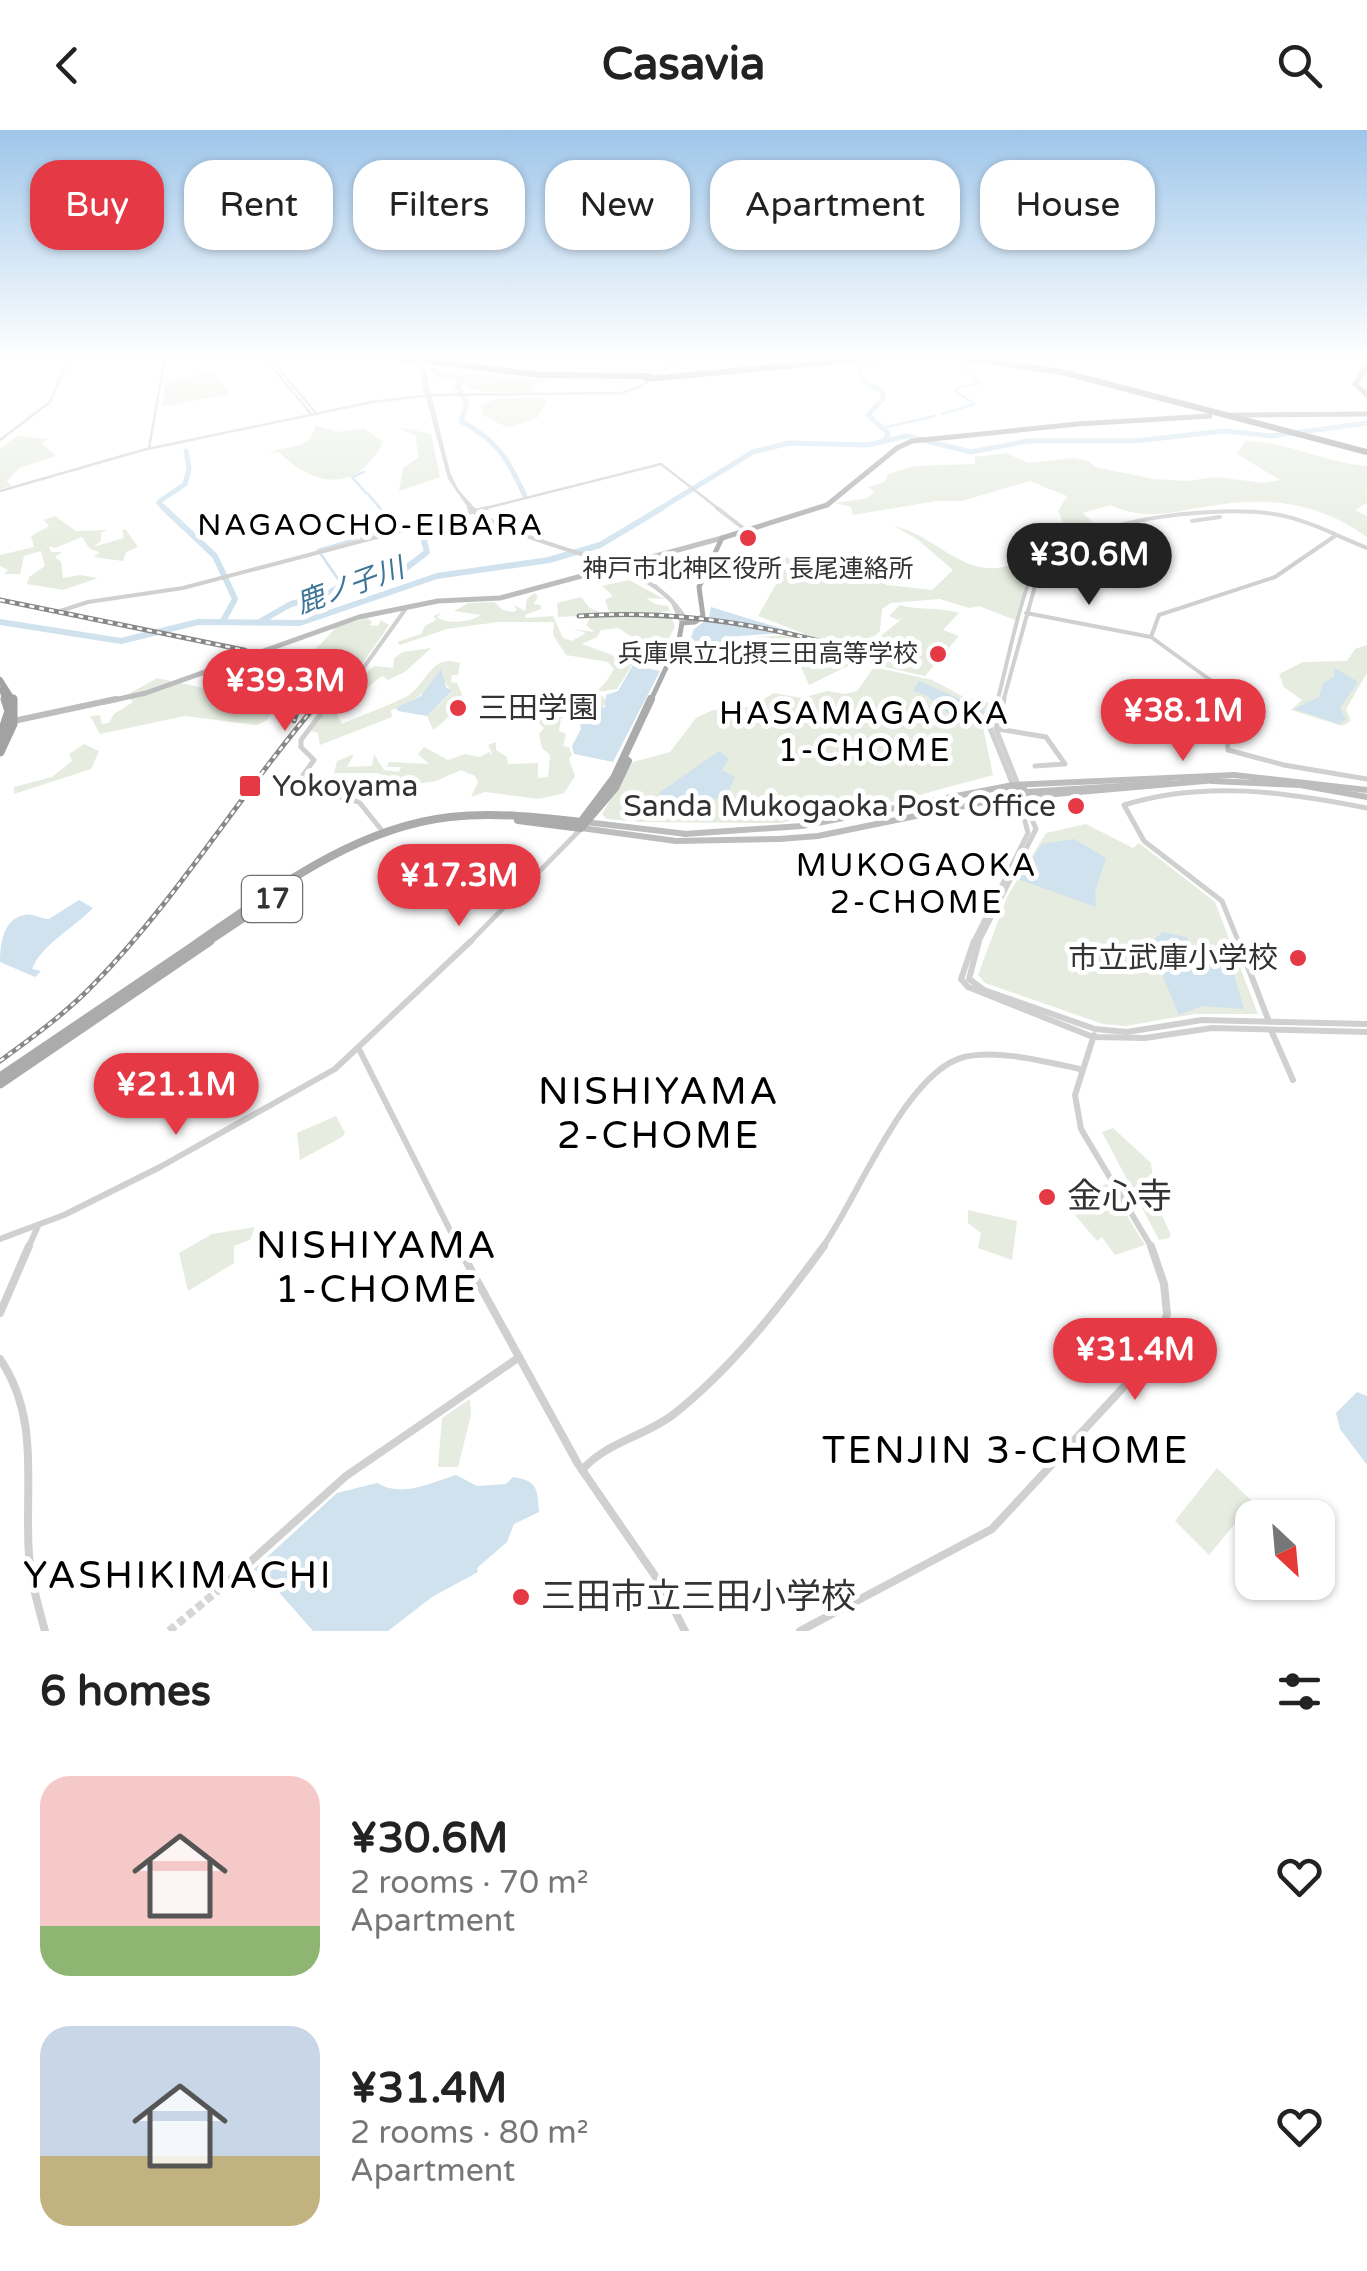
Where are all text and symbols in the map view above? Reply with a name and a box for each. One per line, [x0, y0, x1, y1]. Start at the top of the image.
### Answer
icon: back [40, 38, 95, 93]
text: Casavia [602, 38, 765, 92]
icon: search [1272, 38, 1327, 93]
chip: Buy [30, 160, 164, 250]
chip: Rent [184, 160, 333, 250]
chip: Filters [353, 160, 525, 250]
chip: New [545, 160, 690, 250]
chip: Apartment [710, 160, 960, 250]
chip: House [980, 160, 1155, 250]
district label: NAGAOCHO-EIBARA [197, 507, 545, 544]
pin: ¥30.6M [1008, 523, 1170, 608]
marker: 神戸市北神区役所 長尾連絡所 [737, 527, 759, 549]
text: ¥30.6M [1029, 536, 1149, 574]
water label: 鹿ノ子川 [292, 550, 411, 621]
place label: 神戸市北神区役所 長尾連絡所 [582, 554, 914, 584]
place label: 兵庫県立北摂三田高等学校 [618, 639, 918, 669]
marker: 兵庫県立北摂三田高等学校 [927, 643, 949, 665]
pin: ¥39.3M [204, 649, 366, 734]
text: ¥39.3M [225, 662, 345, 700]
pin: ¥38.1M [1102, 679, 1264, 764]
place label: 三田学園 [478, 690, 598, 727]
text: ¥38.1M [1123, 692, 1243, 730]
district label: HASAMAGAOKA 1-CHOME [719, 695, 1011, 770]
marker: 三田学園 [447, 697, 469, 719]
place label: Yokoyama [272, 768, 418, 805]
marker: Yokoyama [237, 773, 263, 799]
place label: Sanda Mukogaoka Post Office [623, 788, 1056, 825]
marker: Sanda Mukogaoka Post Office [1065, 795, 1087, 817]
pin: ¥17.3M [378, 844, 540, 929]
district label: MUKOGAOKA 2-CHOME [796, 847, 1038, 922]
text: ¥17.3M [400, 857, 518, 895]
road number: 17 [242, 876, 302, 922]
place label: 市立武庫小学校 [1068, 940, 1278, 977]
marker: 市立武庫小学校 [1287, 947, 1309, 969]
pin: ¥21.1M [95, 1053, 257, 1138]
text: ¥21.1M [116, 1066, 236, 1104]
district label: NISHIYAMA 2-CHOME [538, 1069, 780, 1159]
place label: 金心寺 [1067, 1176, 1172, 1218]
marker: 金心寺 [1036, 1186, 1058, 1208]
district label: NISHIYAMA 1-CHOME [256, 1223, 498, 1313]
pin: ¥31.4M [1054, 1318, 1216, 1403]
text: ¥31.4M [1075, 1331, 1195, 1369]
district label: TENJIN 3-CHOME [822, 1428, 1190, 1474]
north arrow [1235, 1500, 1335, 1600]
map controls [1235, 1500, 1335, 1600]
district label: YASHIKIMACHI [23, 1553, 333, 1599]
place label: 三田市立三田小学校 [541, 1576, 856, 1618]
marker: 三田市立三田小学校 [510, 1586, 532, 1608]
icon: filters [1272, 1664, 1327, 1719]
text: 6 homes [40, 1666, 211, 1717]
text: ¥30.6M [350, 1813, 508, 1864]
icon: home [120, 1816, 240, 1936]
icon: heart [1272, 1849, 1327, 1904]
text: 2 rooms · 70 m² [350, 1864, 589, 1902]
text: Apartment [350, 1902, 515, 1940]
text: ¥31.4M [350, 2063, 507, 2114]
icon: home [120, 2066, 240, 2186]
icon: heart [1272, 2099, 1327, 2154]
text: 2 rooms · 80 m² [350, 2114, 589, 2152]
text: Apartment [350, 2152, 515, 2190]

